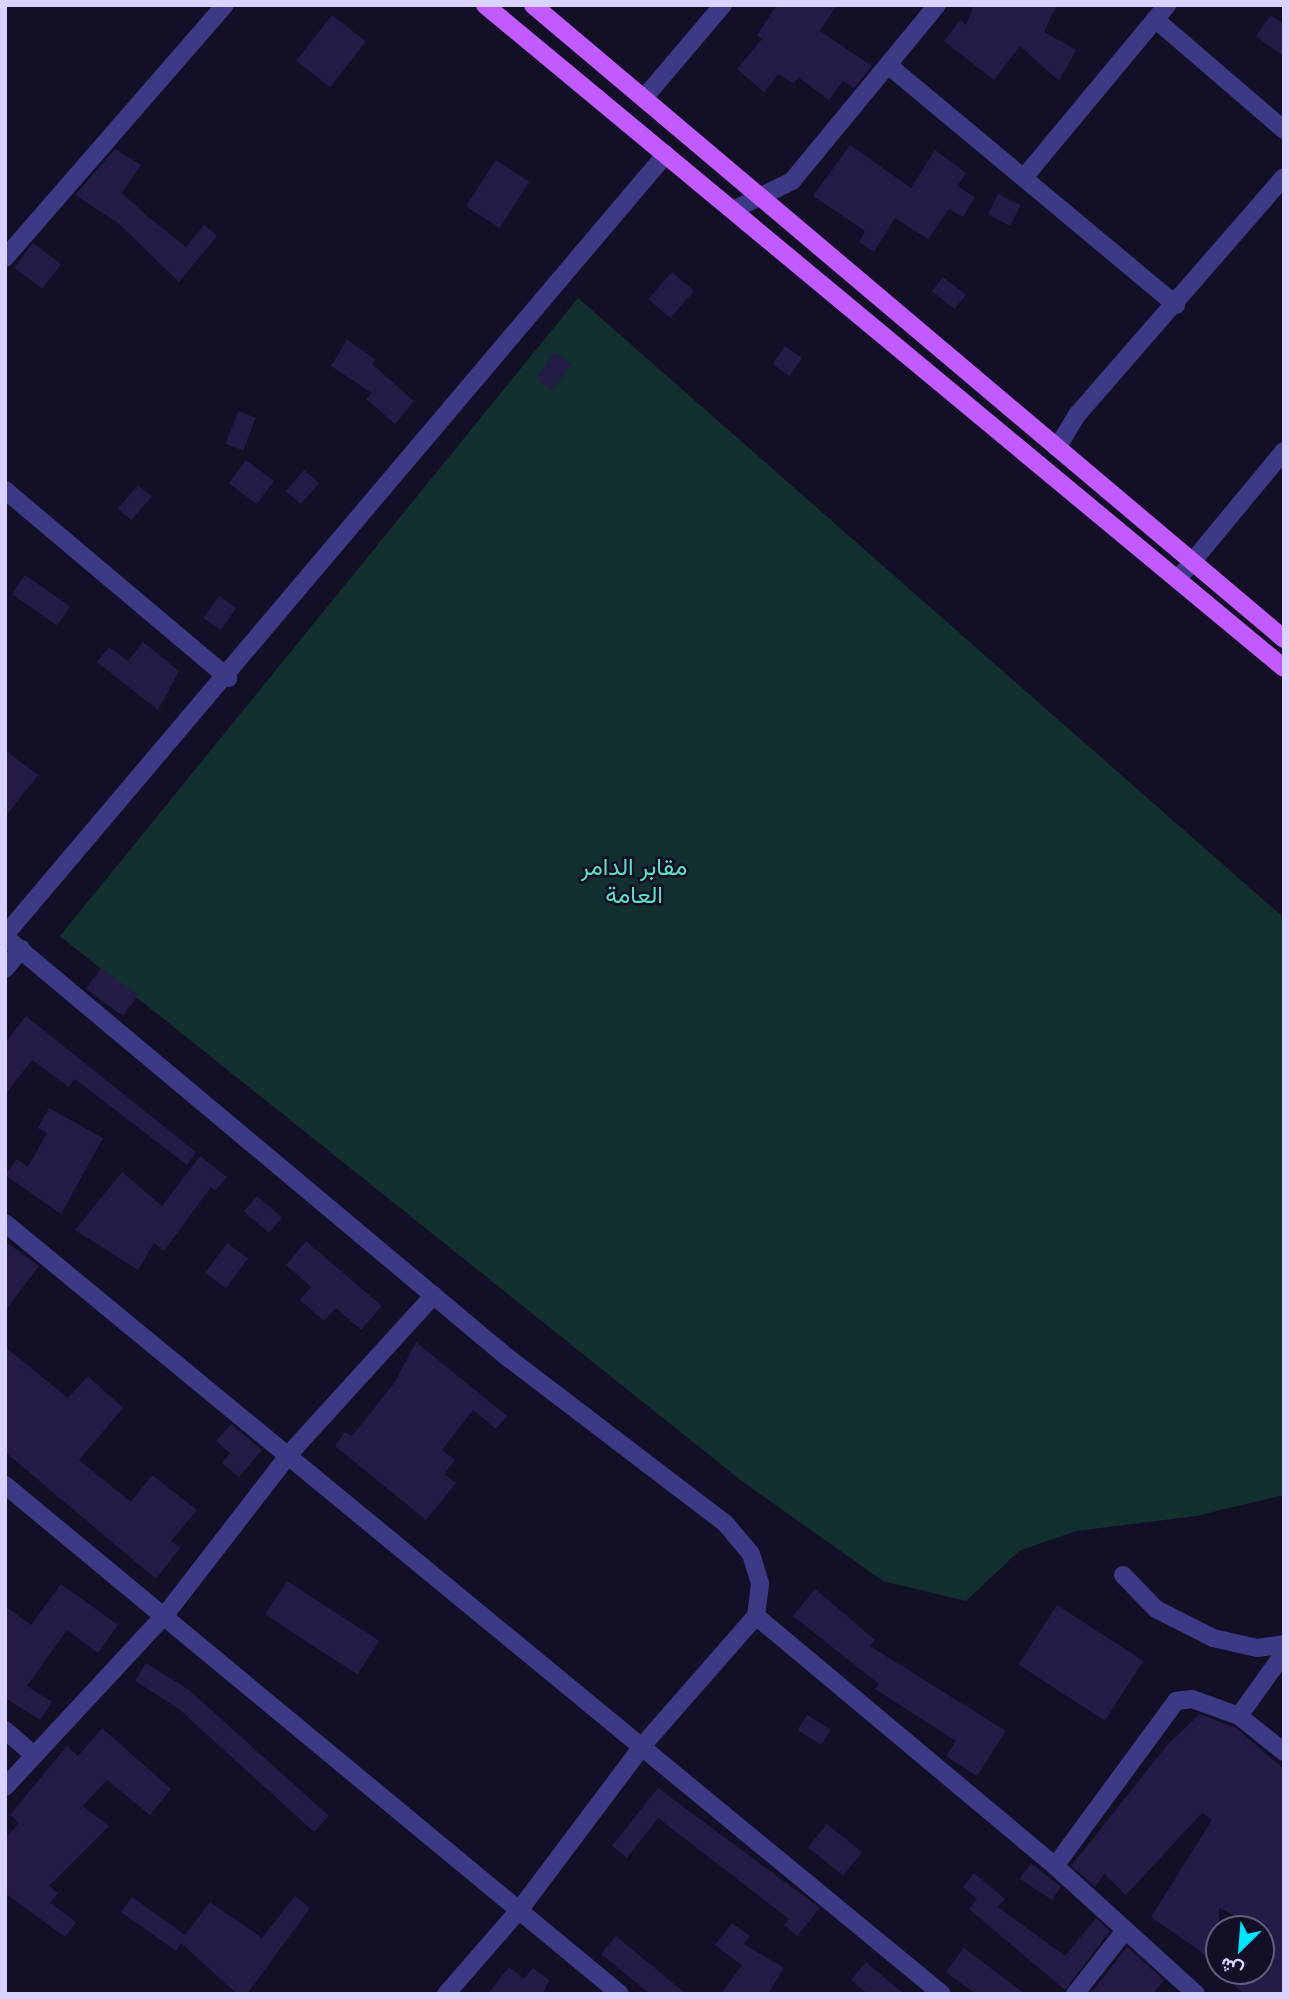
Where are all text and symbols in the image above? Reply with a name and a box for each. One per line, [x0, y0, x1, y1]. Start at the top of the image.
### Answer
park label: مقابر الدامر العامة [581, 853, 687, 909]
north arrow [1205, 1915, 1275, 1985]
text: ش [1217, 1952, 1247, 1983]

